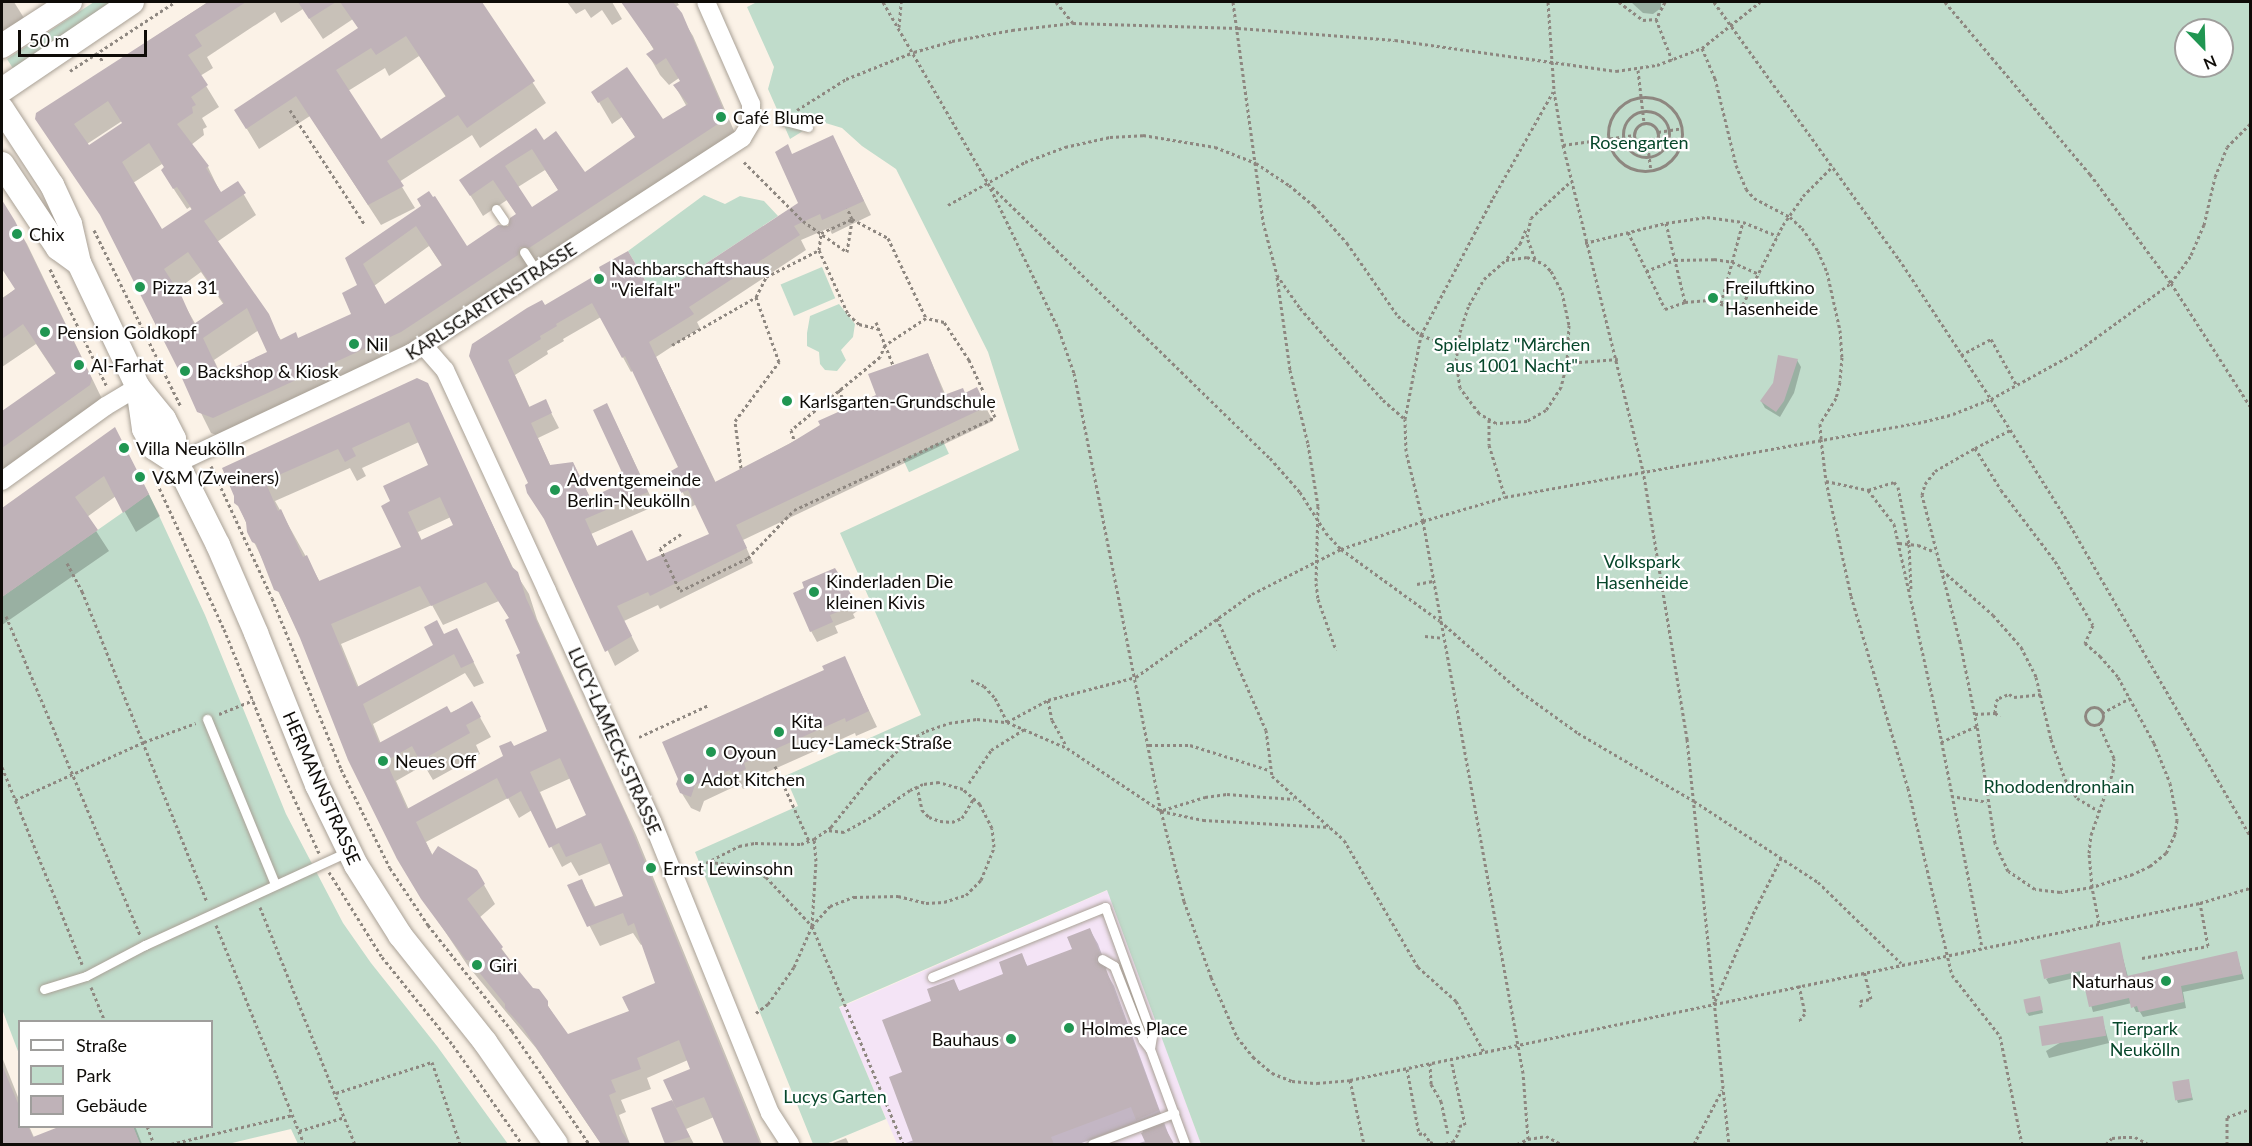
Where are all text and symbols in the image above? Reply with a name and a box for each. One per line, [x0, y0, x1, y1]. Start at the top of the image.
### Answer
scale bar [21, 18, 150, 56]
north arrow [2174, 18, 2234, 78]
text: 50 m [29, 29, 69, 51]
text: N [2201, 52, 2220, 74]
place label: Café Blume [733, 106, 824, 128]
marker: Café Blume [714, 110, 728, 124]
park label: Rosengarten [1589, 131, 1689, 153]
place label: Chix [29, 223, 64, 245]
marker: Chix [10, 227, 24, 241]
street label: KARLSGARTENSTRASSE [402, 238, 580, 364]
place label: Nachbarschaftshaus "Vielfalt" [611, 258, 770, 300]
marker: Nachbarschaftshaus "Vielfalt" [592, 272, 606, 286]
place label: Pizza 31 [152, 276, 218, 298]
place label: Freiluftkino Hasenheide [1725, 277, 1818, 320]
marker: Pizza 31 [133, 280, 147, 294]
marker: Freiluftkino Hasenheide [1706, 291, 1720, 305]
place label: Pension Goldkopf [57, 321, 197, 343]
marker: Pension Goldkopf [38, 325, 52, 339]
place label: Nil [366, 333, 388, 355]
park label: Spielplatz "Märchen aus 1001 Nacht" [1434, 334, 1590, 376]
marker: Nil [347, 337, 361, 351]
place label: Al-Farhat [91, 354, 164, 376]
marker: Al-Farhat [72, 358, 86, 372]
place label: Backshop & Kiosk [197, 360, 339, 382]
marker: Backshop & Kiosk [178, 364, 192, 378]
place label: Karlsgarten-Grundschule [799, 390, 996, 412]
marker: Karlsgarten-Grundschule [780, 394, 794, 408]
place label: Villa Neukölln [136, 437, 245, 459]
marker: Villa Neukölln [117, 441, 131, 455]
place label: V&M (Zweiners) [152, 466, 279, 488]
place label: Adventgemeinde Berlin-Neukölln [567, 469, 701, 512]
marker: V&M (Zweiners) [133, 470, 147, 484]
marker: Adventgemeinde Berlin-Neukölln [548, 483, 562, 497]
park label: Volkspark Hasenheide [1595, 551, 1689, 594]
place label: Kinderladen Die kleinen Kivis [826, 571, 953, 614]
marker: Kinderladen Die kleinen Kivis [807, 585, 821, 599]
street label: LUCY-LAMECK-STRASSE [564, 644, 666, 838]
street label: HERMANNSTRASSE [278, 708, 366, 868]
place label: Kita Lucy-Lameck-Straße [791, 711, 952, 754]
marker: Kita Lucy-Lameck-Straße [772, 725, 786, 739]
place label: Oyoun [723, 741, 777, 763]
marker: Oyoun [704, 745, 718, 759]
place label: Neues Off [395, 750, 476, 772]
marker: Neues Off [376, 754, 390, 768]
place label: Adot Kitchen [701, 768, 805, 790]
marker: Adot Kitchen [682, 772, 696, 786]
park label: Rhododendronhain [1983, 775, 2135, 797]
place label: Ernst Lewinsohn [663, 857, 793, 879]
marker: Ernst Lewinsohn [644, 861, 658, 875]
place label: Giri [489, 954, 517, 976]
marker: Giri [470, 958, 484, 972]
place label: Naturhaus [2072, 970, 2154, 992]
marker: Naturhaus [2159, 974, 2173, 988]
place label: Holmes Place [1081, 1017, 1188, 1039]
park label: Tierpark Neukölln [2110, 1018, 2180, 1060]
legend [18, 1020, 213, 1128]
marker: Holmes Place [1062, 1021, 1076, 1035]
place label: Bauhaus [932, 1028, 999, 1050]
marker: Bauhaus [1004, 1032, 1018, 1046]
text: Straße [76, 1034, 127, 1056]
text: Park [76, 1064, 111, 1086]
park label: Lucys Garten [783, 1085, 887, 1107]
text: Gebäude [76, 1094, 147, 1116]

